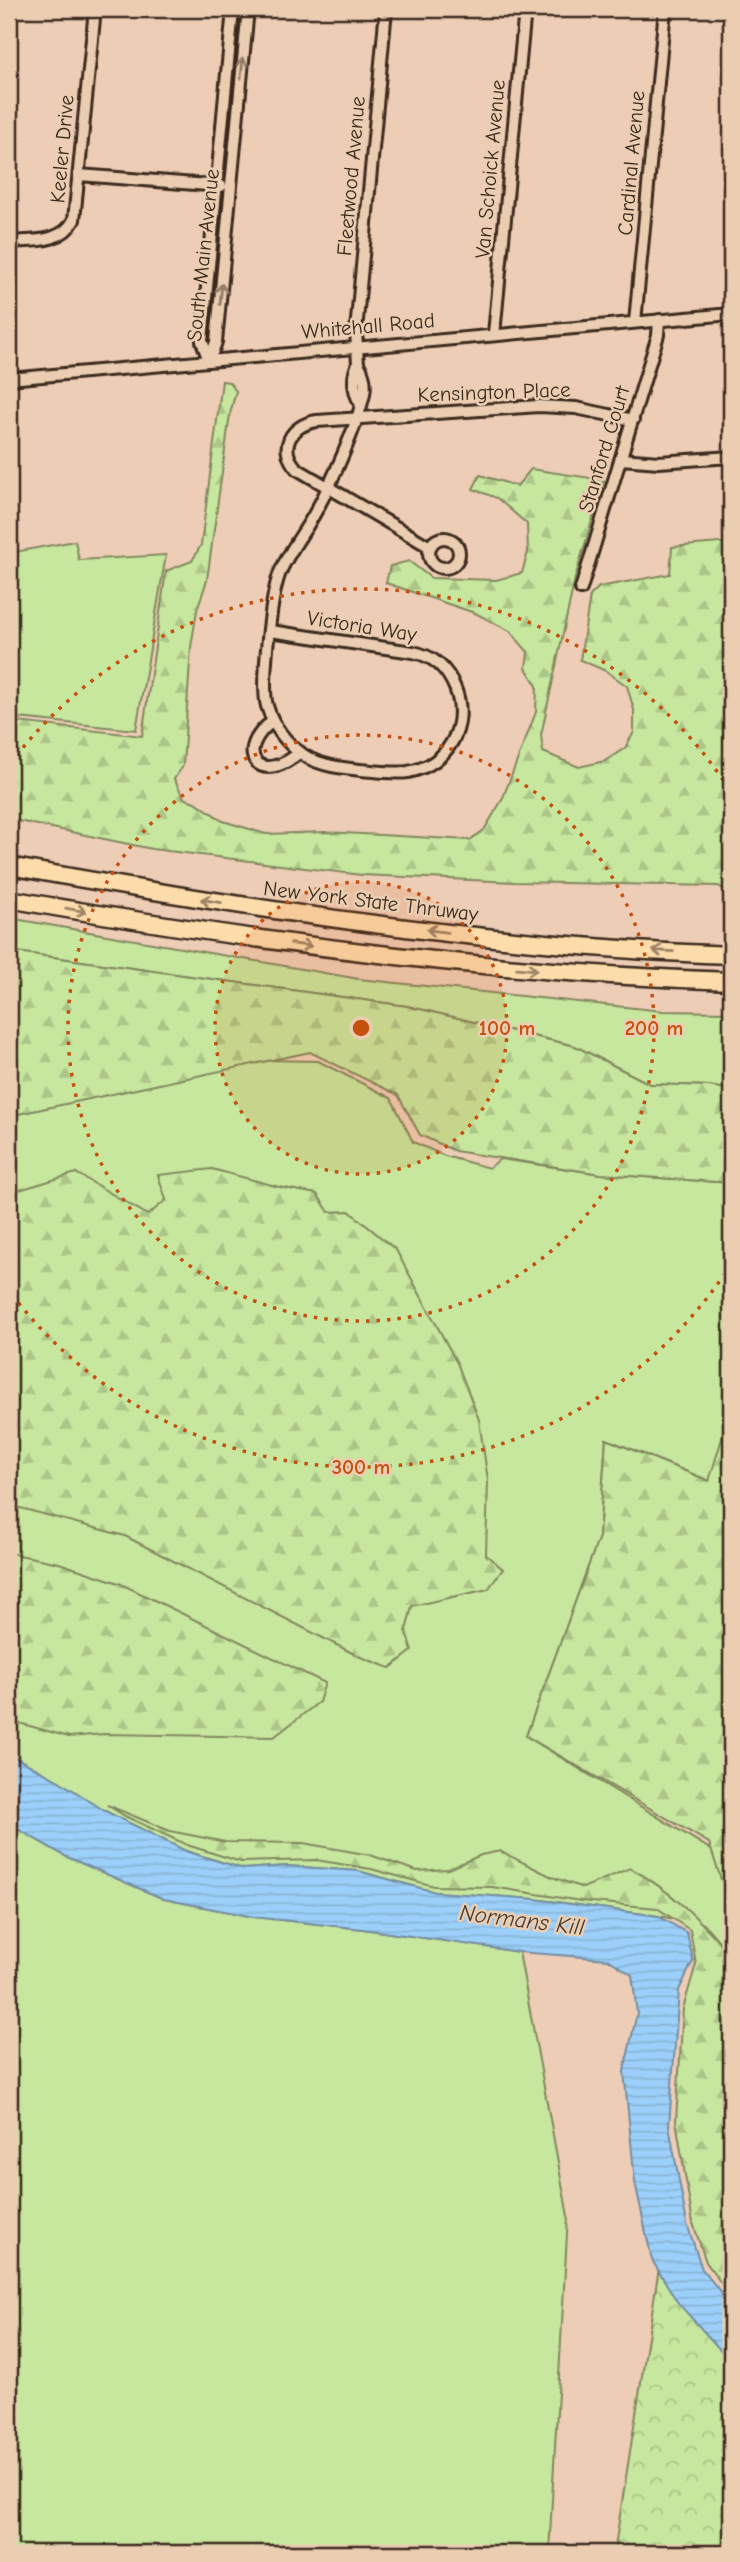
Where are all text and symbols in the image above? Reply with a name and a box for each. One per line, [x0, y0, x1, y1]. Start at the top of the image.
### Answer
one-way arrow [236, 57, 249, 80]
street label: Van Schoick Avenue [470, 78, 510, 260]
street label: Cardinal Avenue [613, 90, 649, 236]
street label: Keeler Drive [45, 94, 79, 204]
street label: Fleetwood Avenue [332, 95, 370, 257]
street label: South Main Avenue [182, 167, 224, 343]
one-way arrow [215, 283, 228, 306]
street label: Whitehall Road [300, 308, 436, 344]
street label: Kensington Place [417, 377, 571, 407]
street label: Stanford Court [573, 382, 635, 515]
street label: Victoria Way [305, 605, 419, 647]
street label: New York State Thruway [262, 876, 480, 926]
one-way arrow [200, 894, 223, 907]
one-way arrow [64, 904, 87, 918]
one-way arrow [426, 924, 448, 937]
one-way arrow [289, 939, 312, 952]
one-way arrow [652, 944, 675, 957]
one-way arrow [515, 963, 538, 976]
centre of rings [349, 1016, 373, 1040]
text: 100 m [479, 1016, 535, 1040]
text: 200 m [625, 1016, 683, 1040]
text: 300 m [332, 1455, 390, 1479]
water label: Normans Kill [458, 1899, 587, 1941]

